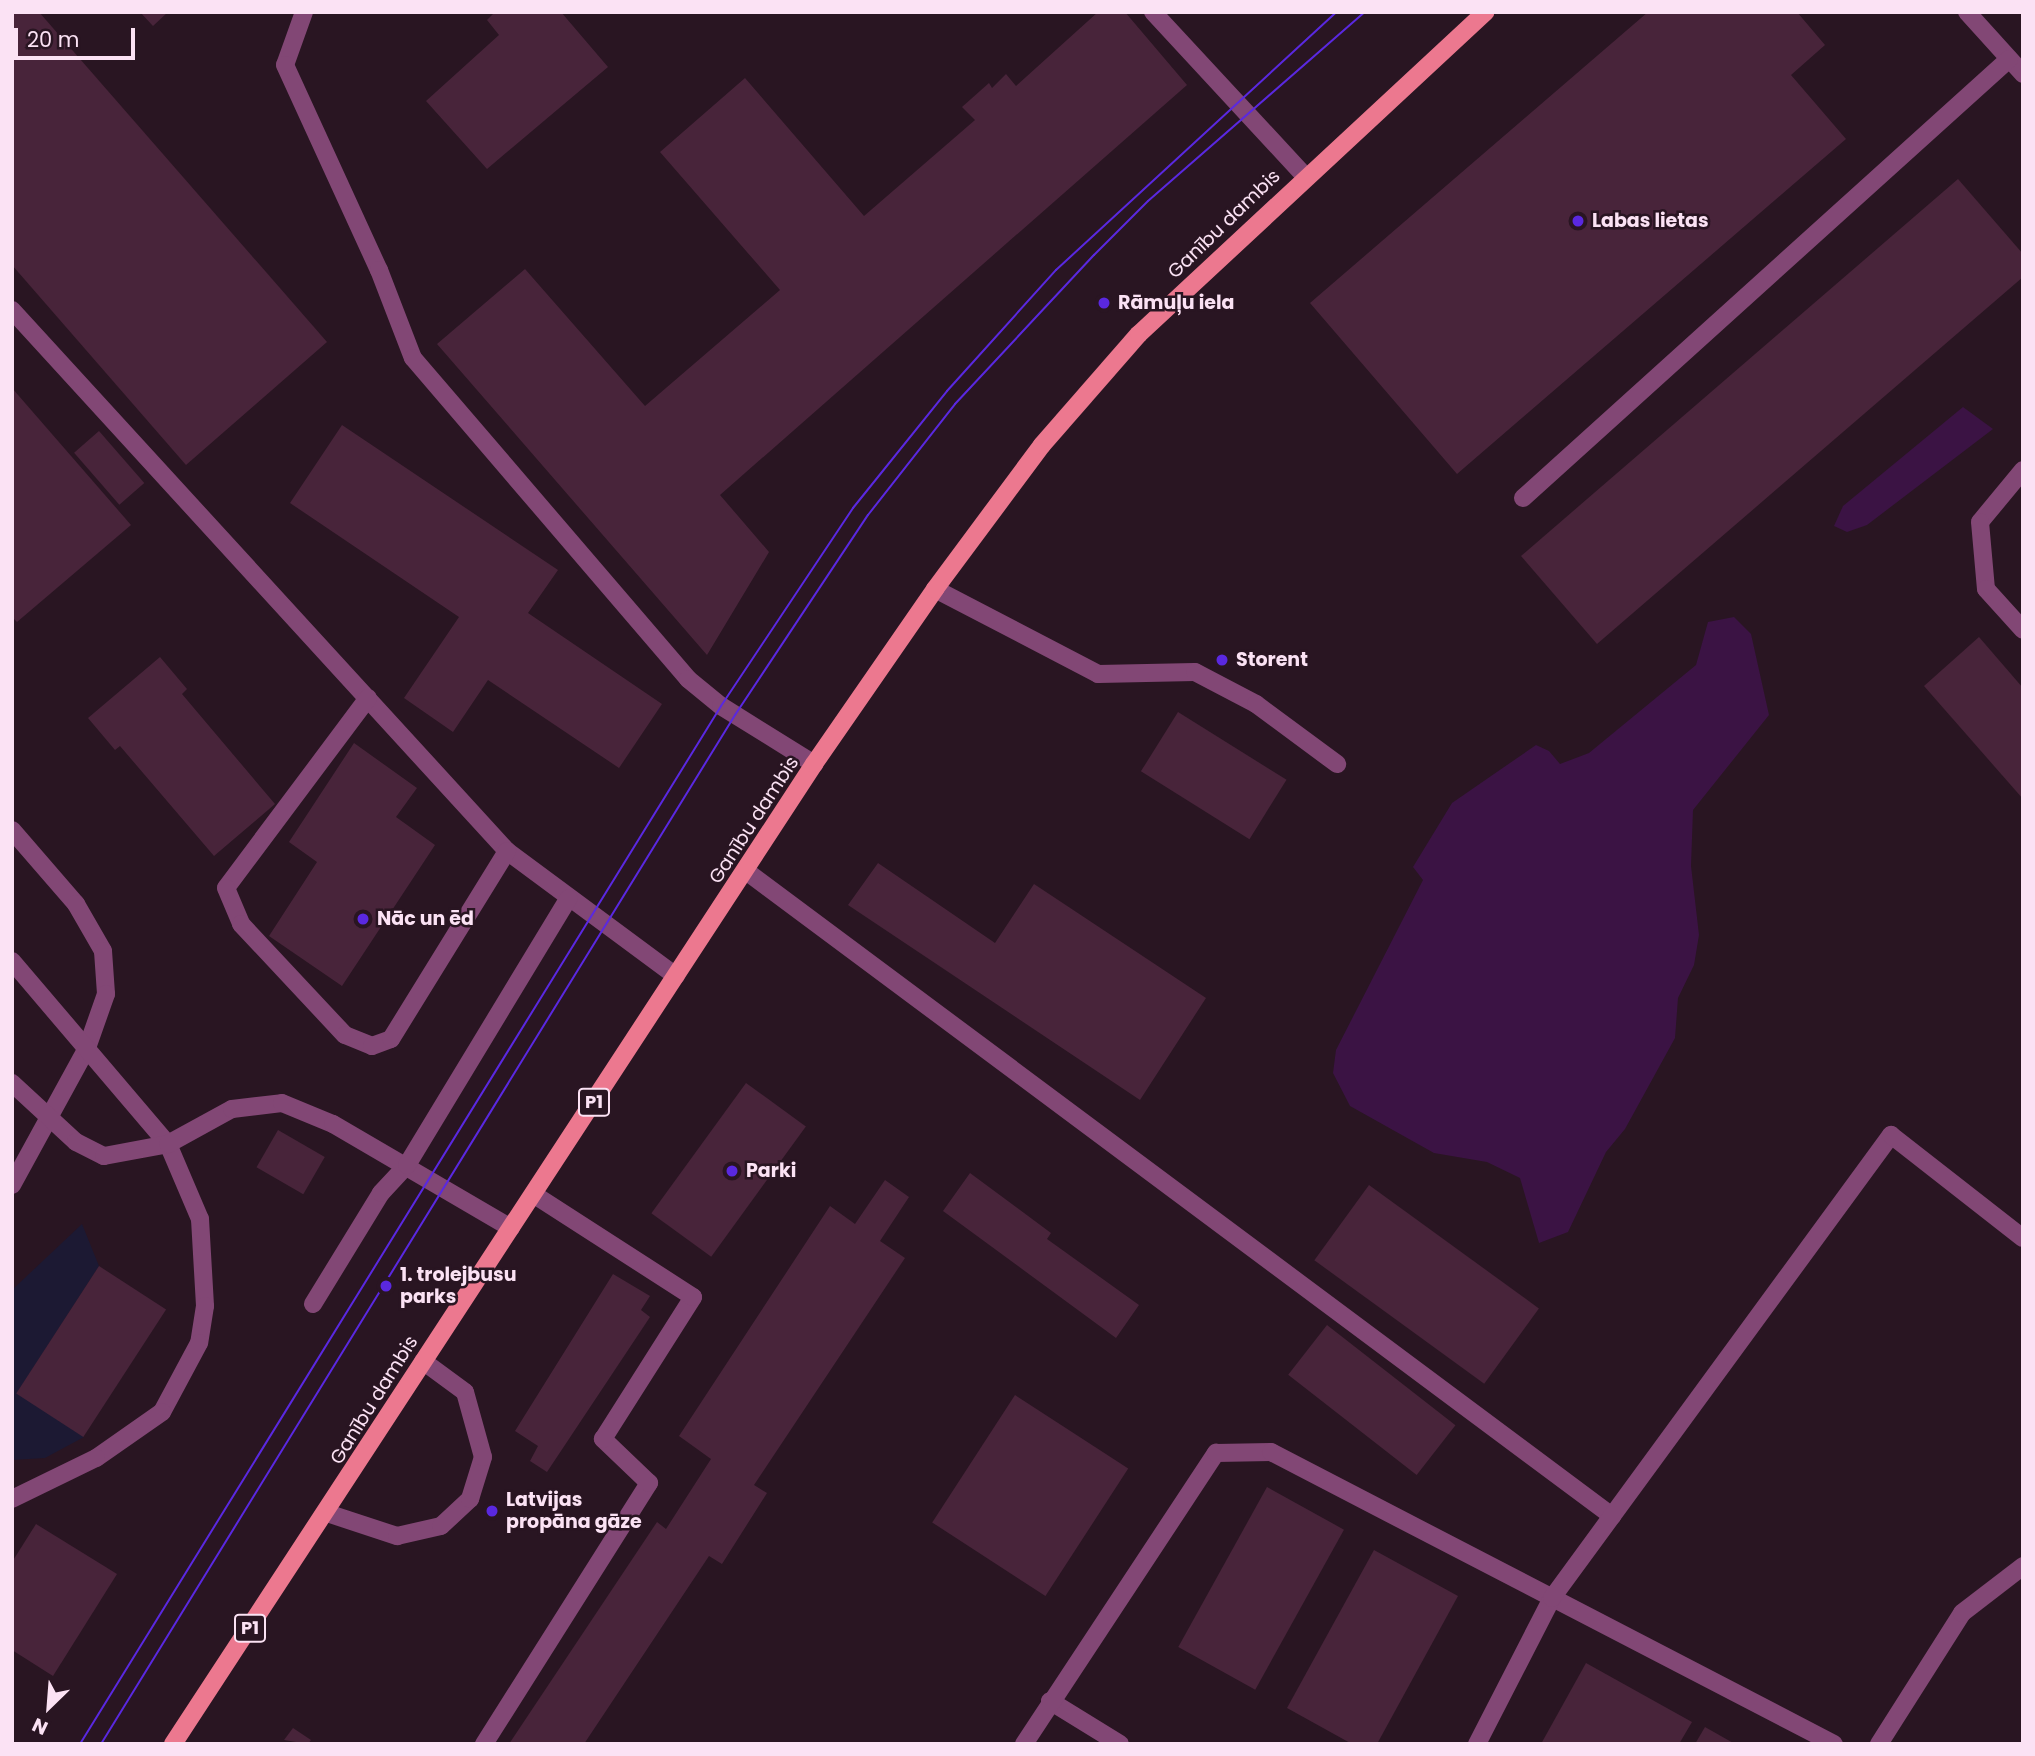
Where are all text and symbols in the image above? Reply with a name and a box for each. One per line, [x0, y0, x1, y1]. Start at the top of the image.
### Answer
scale bar [18, 14, 138, 58]
text: 20 m [27, 25, 80, 54]
street label: Ganību dambis [1163, 165, 1285, 283]
place label: Labas lietas [1592, 210, 1709, 232]
marker: Labas lietas [1570, 213, 1586, 229]
place label: Rāmuļu iela [1118, 292, 1234, 314]
marker: Rāmuļu iela [1096, 295, 1112, 311]
place label: Storent [1236, 649, 1308, 671]
marker: Storent [1214, 652, 1230, 668]
street label: Ganību dambis [704, 752, 804, 888]
place label: Nāc un ēd [377, 908, 474, 930]
marker: Nāc un ēd [355, 911, 371, 927]
road number: P1 [576, 1087, 612, 1116]
place label: Parki [746, 1160, 796, 1182]
marker: Parki [724, 1163, 740, 1179]
place label: 1. trolejbusu parks [400, 1264, 516, 1308]
marker: 1. trolejbusu parks [378, 1278, 394, 1294]
street label: Ganību dambis [325, 1332, 423, 1468]
place label: Latvijas propāna gāze [506, 1489, 642, 1533]
marker: Latvijas propāna gāze [484, 1503, 500, 1519]
road number: P1 [232, 1614, 268, 1643]
north arrow [14, 1672, 84, 1742]
text: N [28, 1711, 52, 1742]

